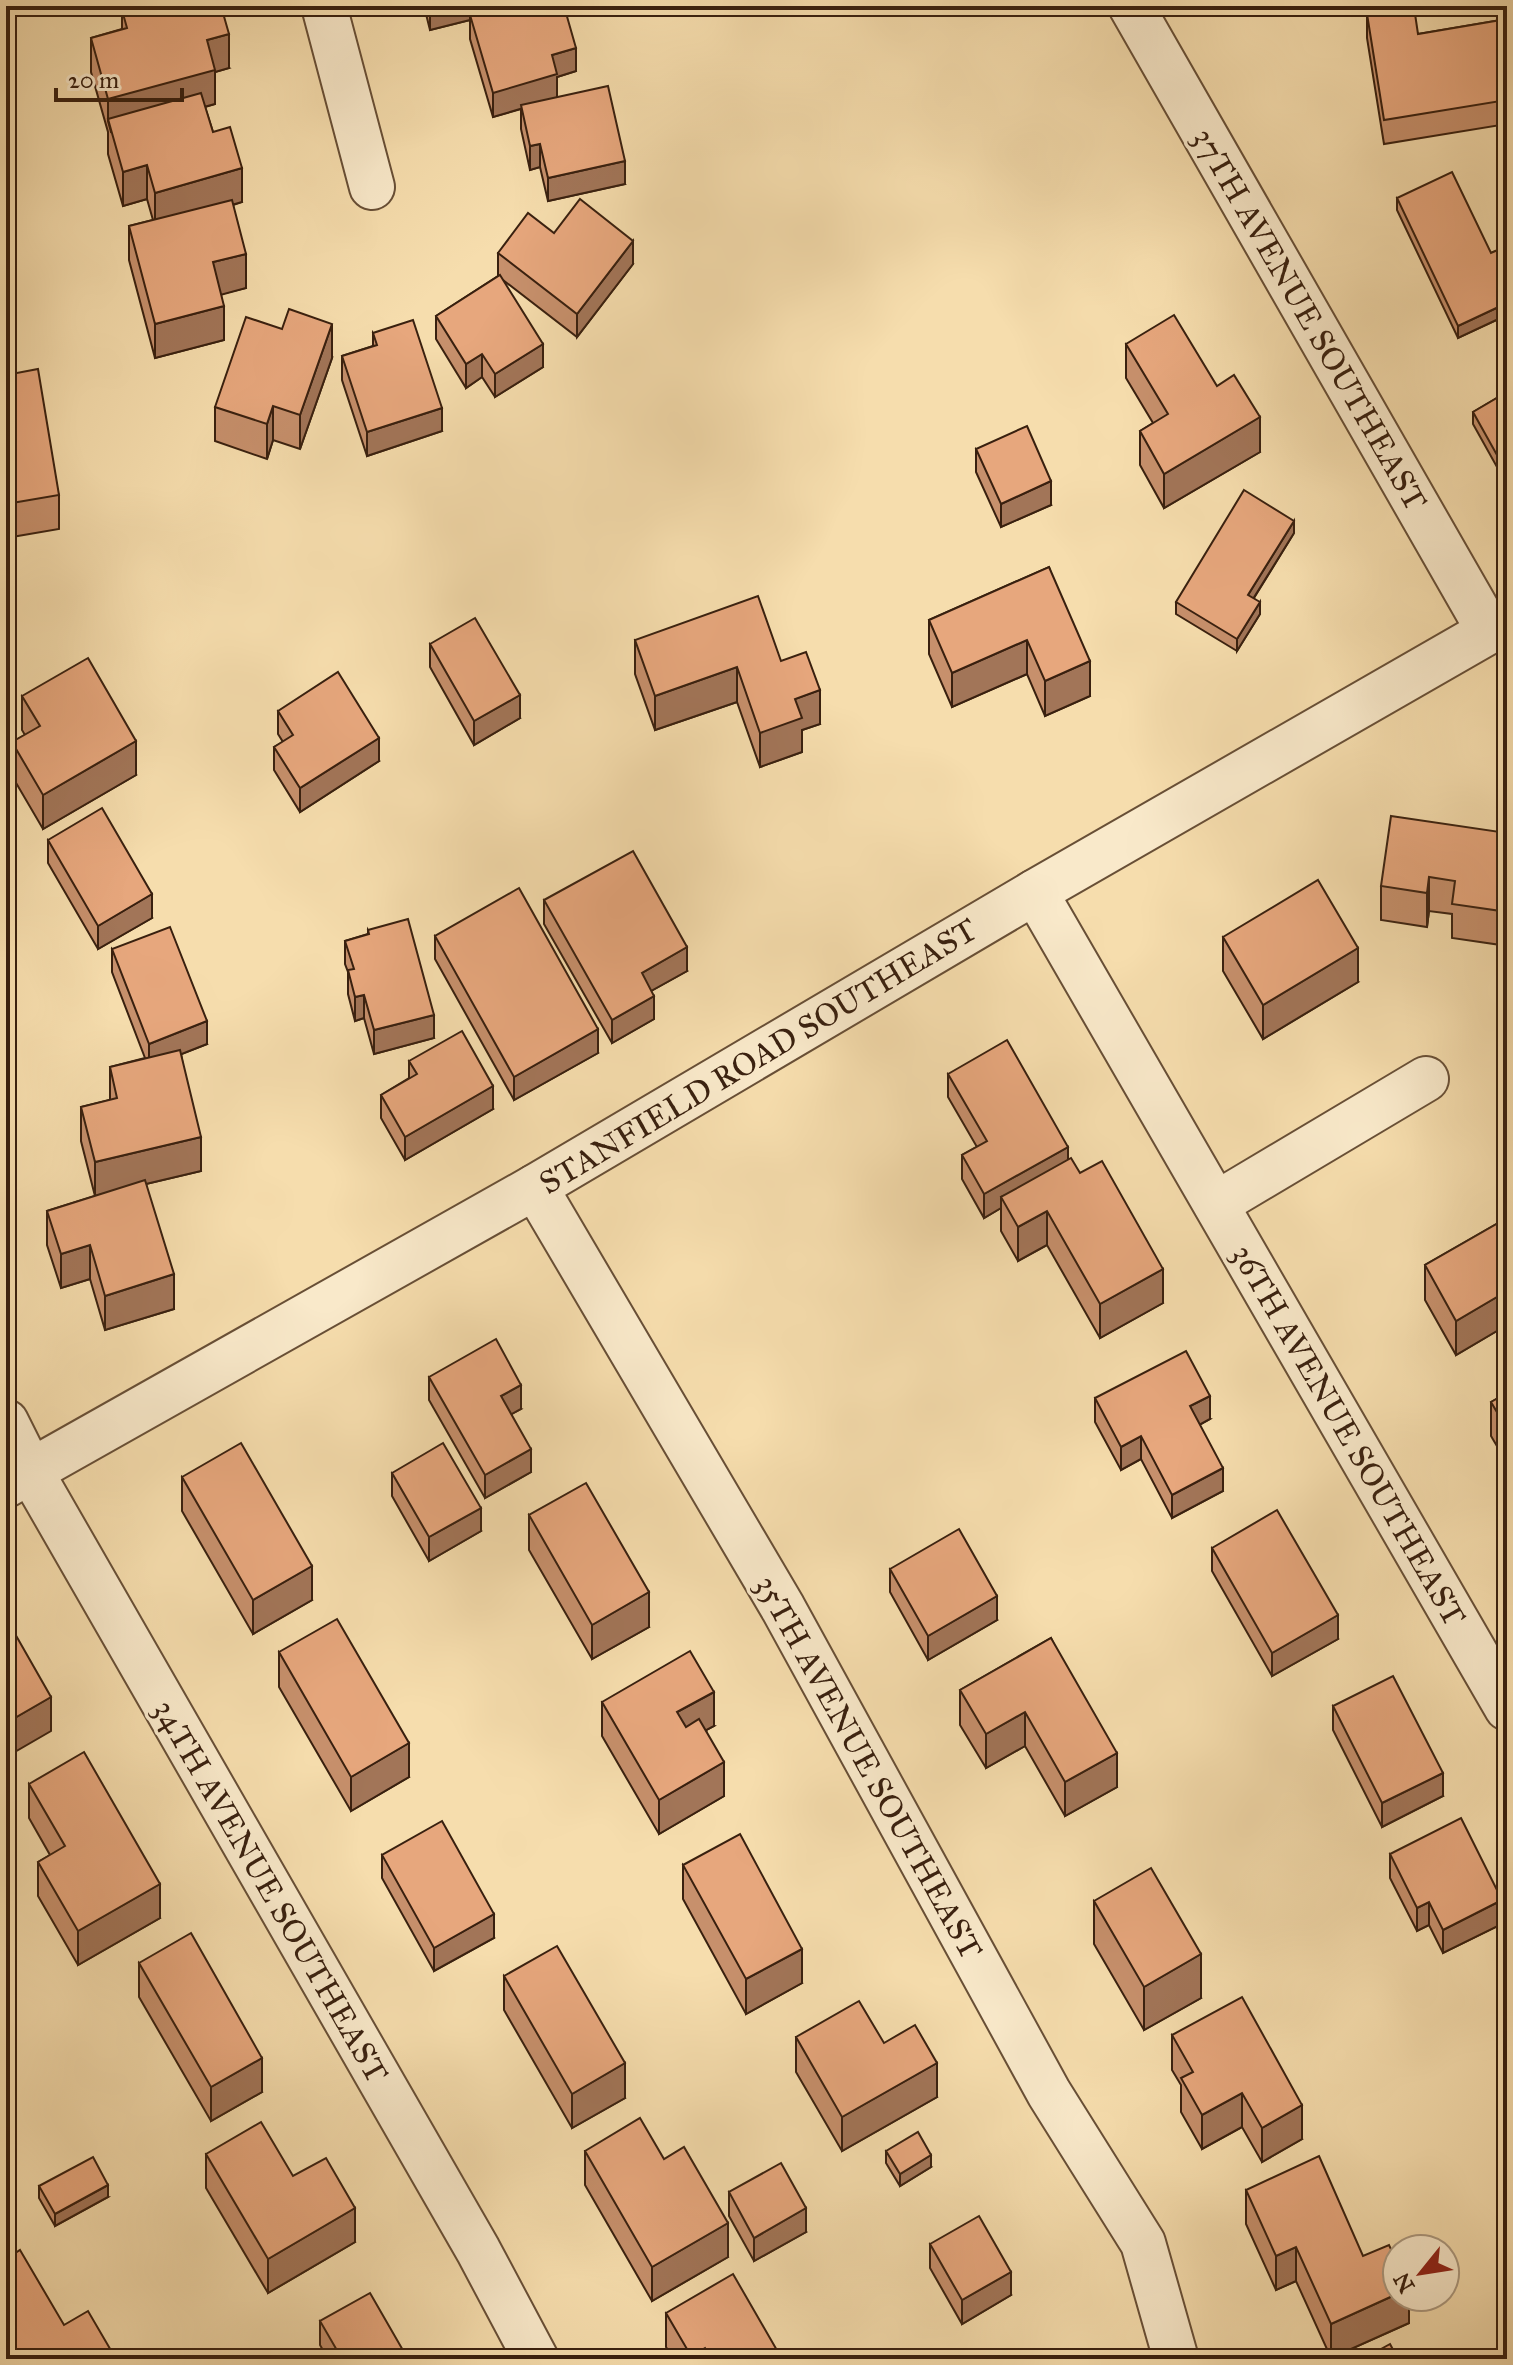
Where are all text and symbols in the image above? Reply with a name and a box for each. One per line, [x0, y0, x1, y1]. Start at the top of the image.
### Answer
scale bar [56, 52, 182, 102]
text: 20 m [68, 65, 119, 95]
street label: 37TH AVENUE SOUTHEAST [1184, 121, 1435, 517]
street label: STANFIELD ROAD SOUTHEAST [532, 910, 984, 1203]
street label: 36TH AVENUE SOUTHEAST [1223, 1237, 1474, 1633]
street label: 35TH AVENUE SOUTHEAST [747, 1568, 991, 1966]
street label: 34TH AVENUE SOUTHEAST [145, 1693, 396, 2090]
north arrow [1381, 2233, 1461, 2313]
text: N [1388, 2268, 1420, 2298]

